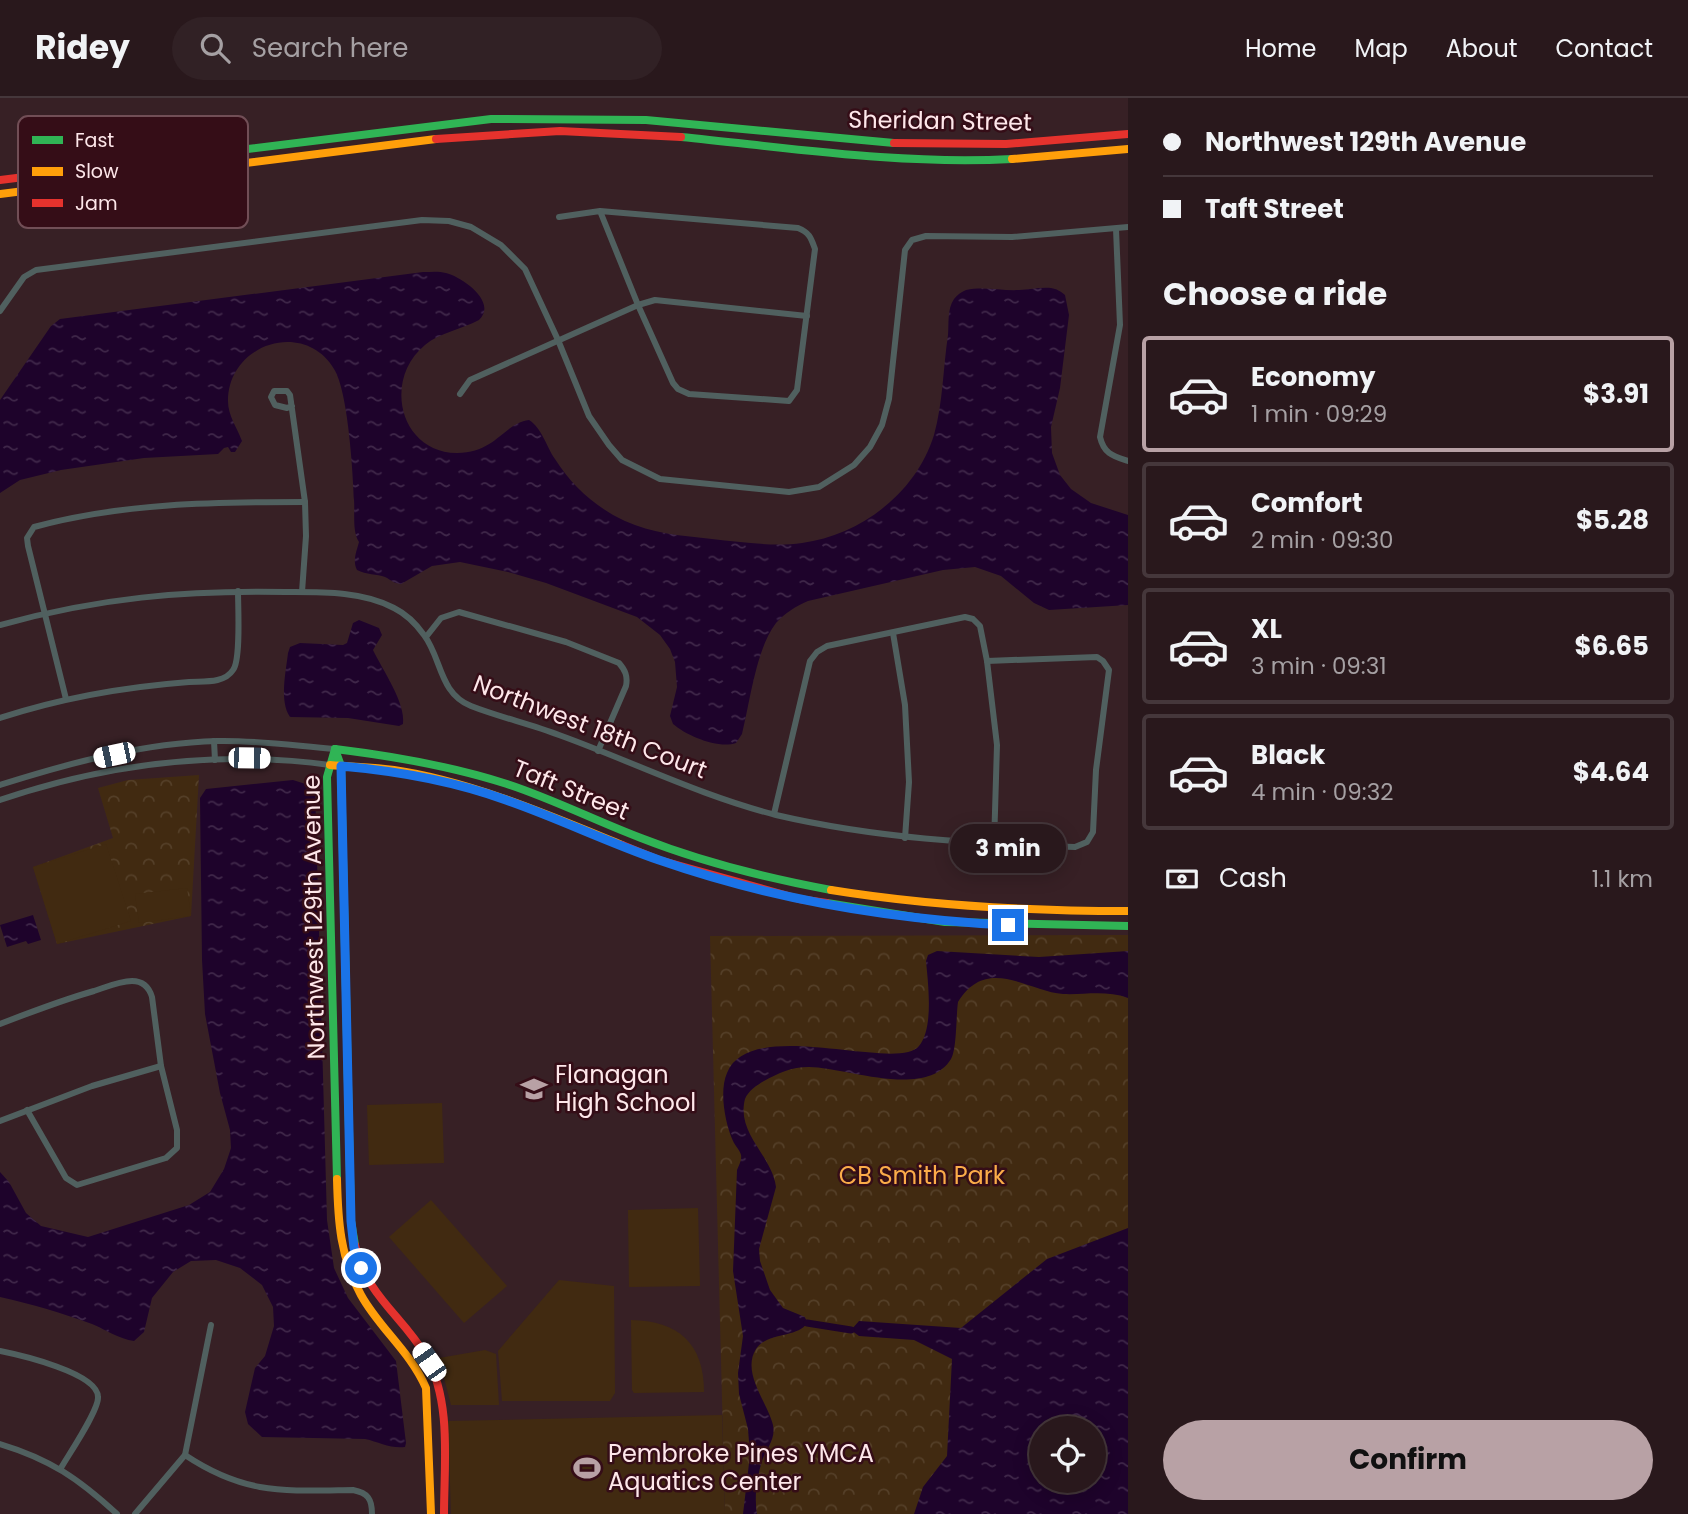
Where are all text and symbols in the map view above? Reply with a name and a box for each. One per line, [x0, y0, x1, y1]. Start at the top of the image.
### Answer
search box [172, 17, 662, 80]
text: Ridey [35, 24, 130, 71]
icon: search [196, 29, 234, 67]
text: Search here [252, 30, 408, 66]
text: Home [1245, 32, 1317, 65]
text: Map [1355, 32, 1408, 65]
text: About [1446, 32, 1517, 65]
text: Contact [1555, 32, 1653, 65]
street label: Sheridan Street [848, 102, 1032, 139]
legend [18, 116, 248, 228]
text: Northwest 129th Avenue [1205, 124, 1526, 160]
text: Fast [75, 127, 114, 154]
text: Slow [75, 158, 119, 185]
text: Jam [75, 190, 117, 217]
text: Taft Street [1205, 191, 1344, 227]
text: Choose a ride [1163, 271, 1387, 316]
text: Economy [1251, 359, 1375, 395]
icon: car [1167, 363, 1230, 426]
text: $3.91 [1583, 376, 1649, 412]
text: 1 min · 09:29 [1251, 398, 1387, 430]
text: Comfort [1251, 485, 1363, 521]
icon: car [1167, 489, 1230, 552]
text: $5.28 [1576, 502, 1649, 538]
text: 2 min · 09:30 [1251, 524, 1393, 556]
text: XL [1251, 611, 1282, 647]
icon: car [1167, 615, 1230, 678]
text: $6.65 [1575, 628, 1649, 664]
text: 3 min · 09:31 [1251, 650, 1387, 682]
street label: Northwest 18th Court [469, 667, 712, 786]
text: Black [1251, 737, 1325, 773]
car [92, 740, 137, 770]
icon: car [1167, 741, 1230, 804]
car [228, 747, 271, 769]
street label: Taft Street [508, 751, 634, 828]
text: $4.64 [1573, 754, 1649, 790]
street label: Northwest 129th Avenue [295, 774, 332, 1060]
text: 4 min · 09:32 [1251, 776, 1393, 808]
callout: 3 min [950, 824, 1066, 872]
text: 3 min [975, 832, 1041, 864]
icon: cash [1163, 860, 1201, 898]
text: Cash [1219, 860, 1287, 896]
text: 1.1 km [1592, 863, 1653, 895]
route end [992, 909, 1024, 941]
place label: Flanagan High School [555, 1058, 696, 1119]
school or university icon: Flanagan High School [519, 1074, 549, 1104]
park label: CB Smith Park [839, 1159, 1006, 1192]
route start [345, 1252, 377, 1284]
car [409, 1339, 450, 1385]
map controls [1029, 1416, 1106, 1493]
button: locate [1029, 1416, 1106, 1493]
button: Confirm [1163, 1420, 1653, 1500]
place label: Pembroke Pines YMCA Aquatics Center [608, 1437, 874, 1498]
sports icon: Pembroke Pines YMCA Aquatics Center [572, 1453, 602, 1483]

